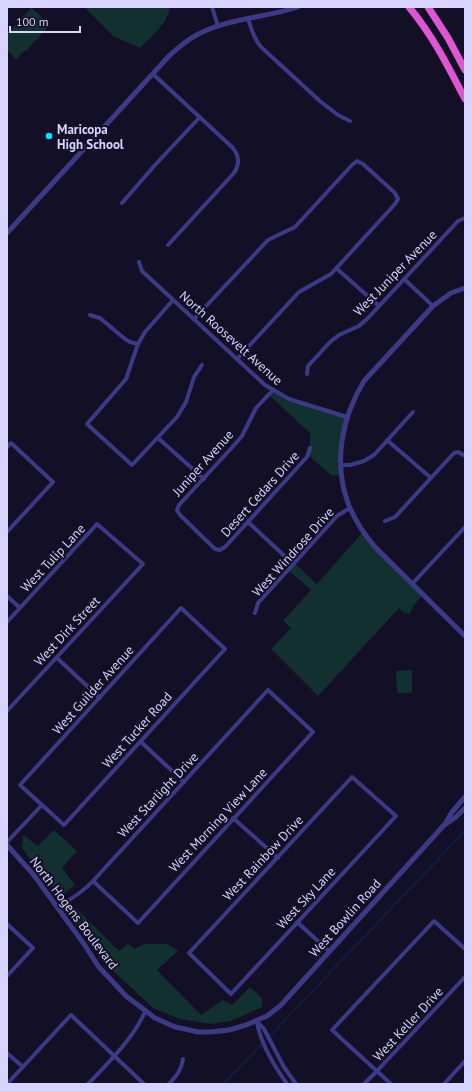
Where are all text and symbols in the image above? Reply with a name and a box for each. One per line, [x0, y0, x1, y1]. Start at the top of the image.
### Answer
scale bar [10, 8, 80, 34]
text: 100 m [16, 14, 49, 29]
place label: Maricopa High School [57, 121, 124, 153]
marker: Maricopa High School [44, 131, 54, 141]
street label: West Juniper Avenue [350, 226, 440, 320]
street label: North Roosevelt Avenue [176, 287, 286, 389]
street label: Juniper Avenue [168, 426, 237, 500]
street label: Desert Cedars Drive [217, 448, 303, 540]
street label: West Windrose Drive [248, 504, 338, 600]
street label: West Tulip Lane [17, 520, 89, 596]
street label: West Dirk Street [30, 592, 104, 669]
street label: West Guilder Avenue [49, 642, 137, 738]
street label: West Tucker Road [98, 688, 176, 772]
street label: West Starlight Drive [114, 749, 202, 841]
street label: West Morning View Lane [165, 764, 271, 876]
street label: West Rainbow Drive [219, 812, 307, 904]
street label: North Hogens Boulevard [26, 853, 122, 973]
street label: West Sky Lane [273, 863, 339, 933]
street label: West Bowlin Road [305, 875, 385, 961]
street label: West Keller Drive [369, 983, 447, 1065]

